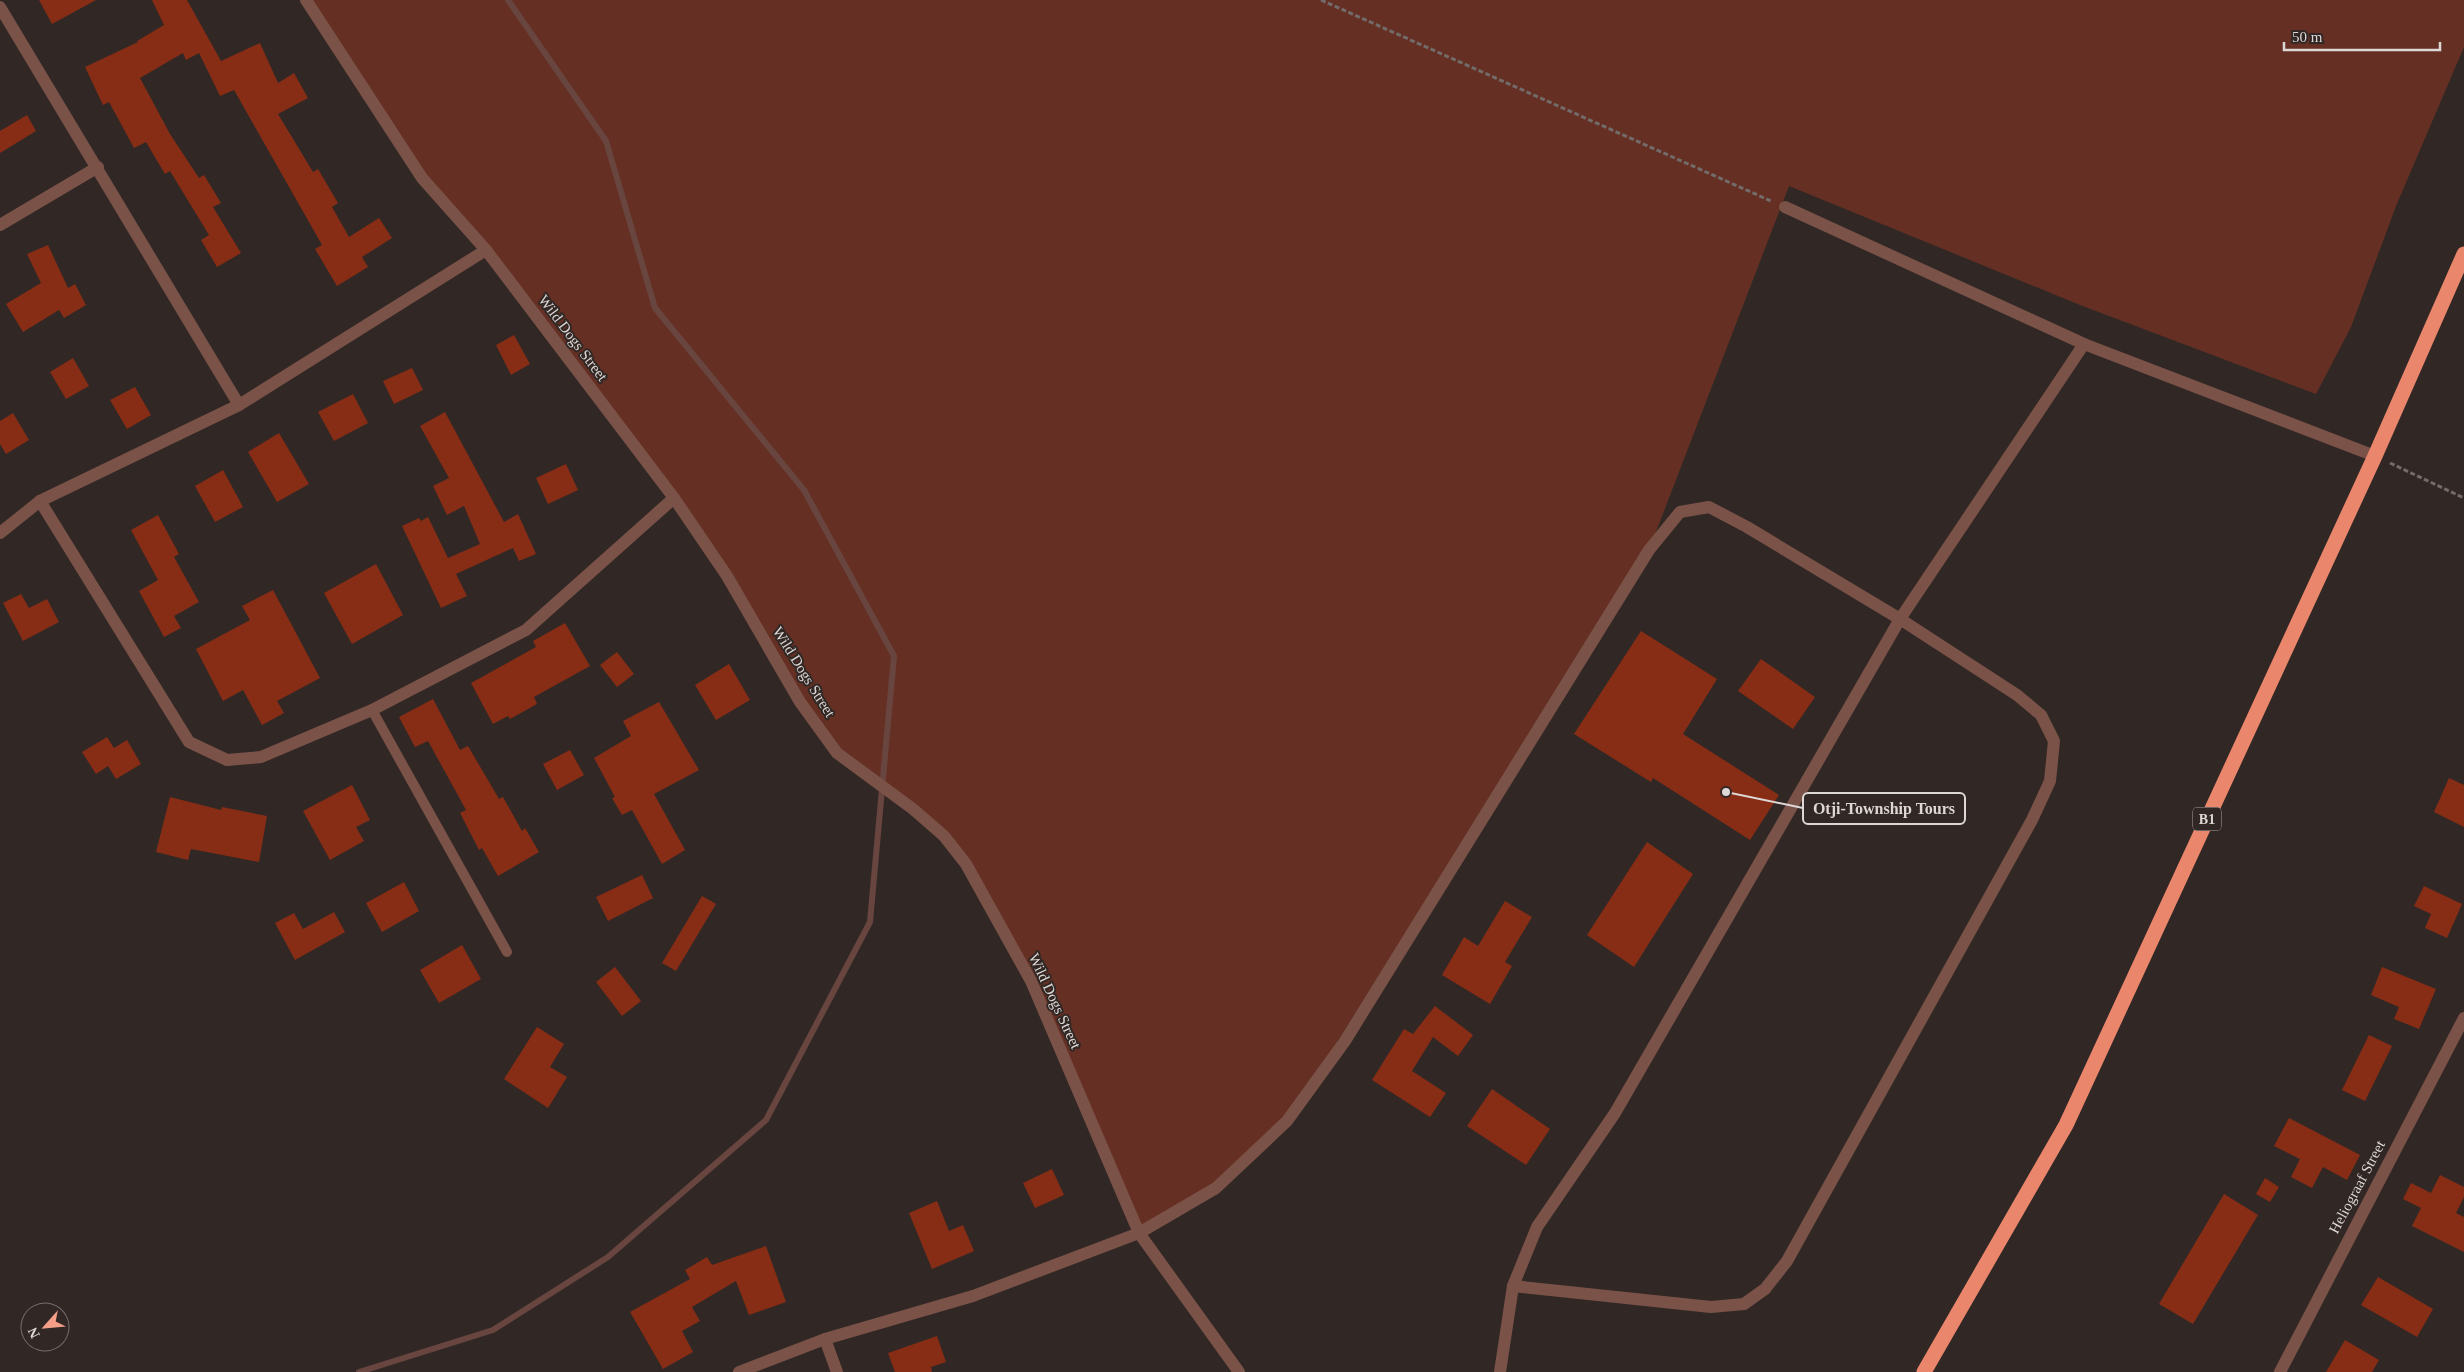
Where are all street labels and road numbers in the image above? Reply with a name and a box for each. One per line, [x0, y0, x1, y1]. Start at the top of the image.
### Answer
street label: Wild Dogs Street [535, 292, 611, 385]
street label: Wild Dogs Street [770, 624, 839, 721]
road number: B1 [2193, 808, 2221, 831]
street label: Wild Dogs Street [1026, 951, 1084, 1052]
street label: Heliograaf Street [2326, 1137, 2389, 1236]

